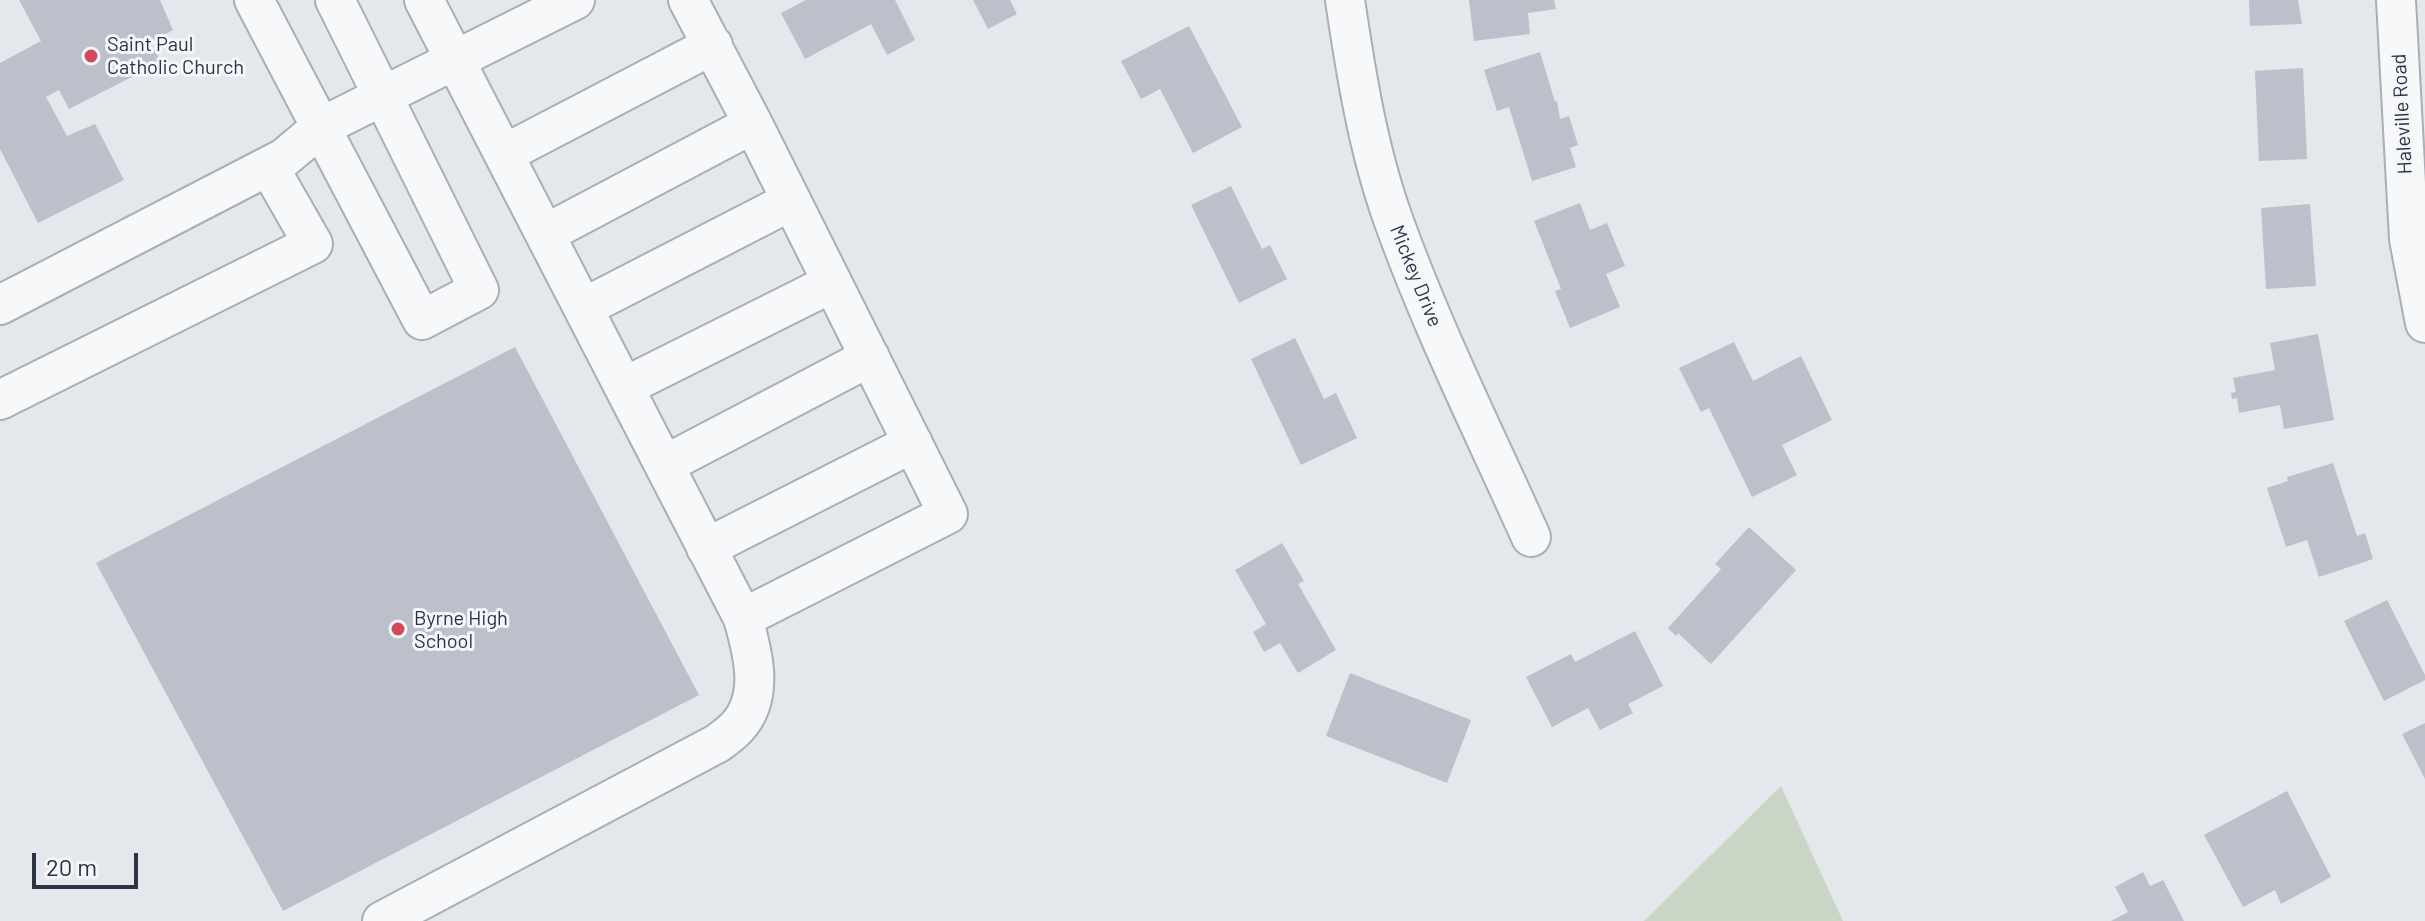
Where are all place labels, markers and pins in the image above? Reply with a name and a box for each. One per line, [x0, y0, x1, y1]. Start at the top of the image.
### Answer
place label: Saint Paul Catholic Church [107, 32, 244, 79]
marker: Saint Paul Catholic Church [82, 47, 100, 65]
place label: Byrne High School [414, 606, 508, 653]
marker: Byrne High School [389, 620, 407, 638]

